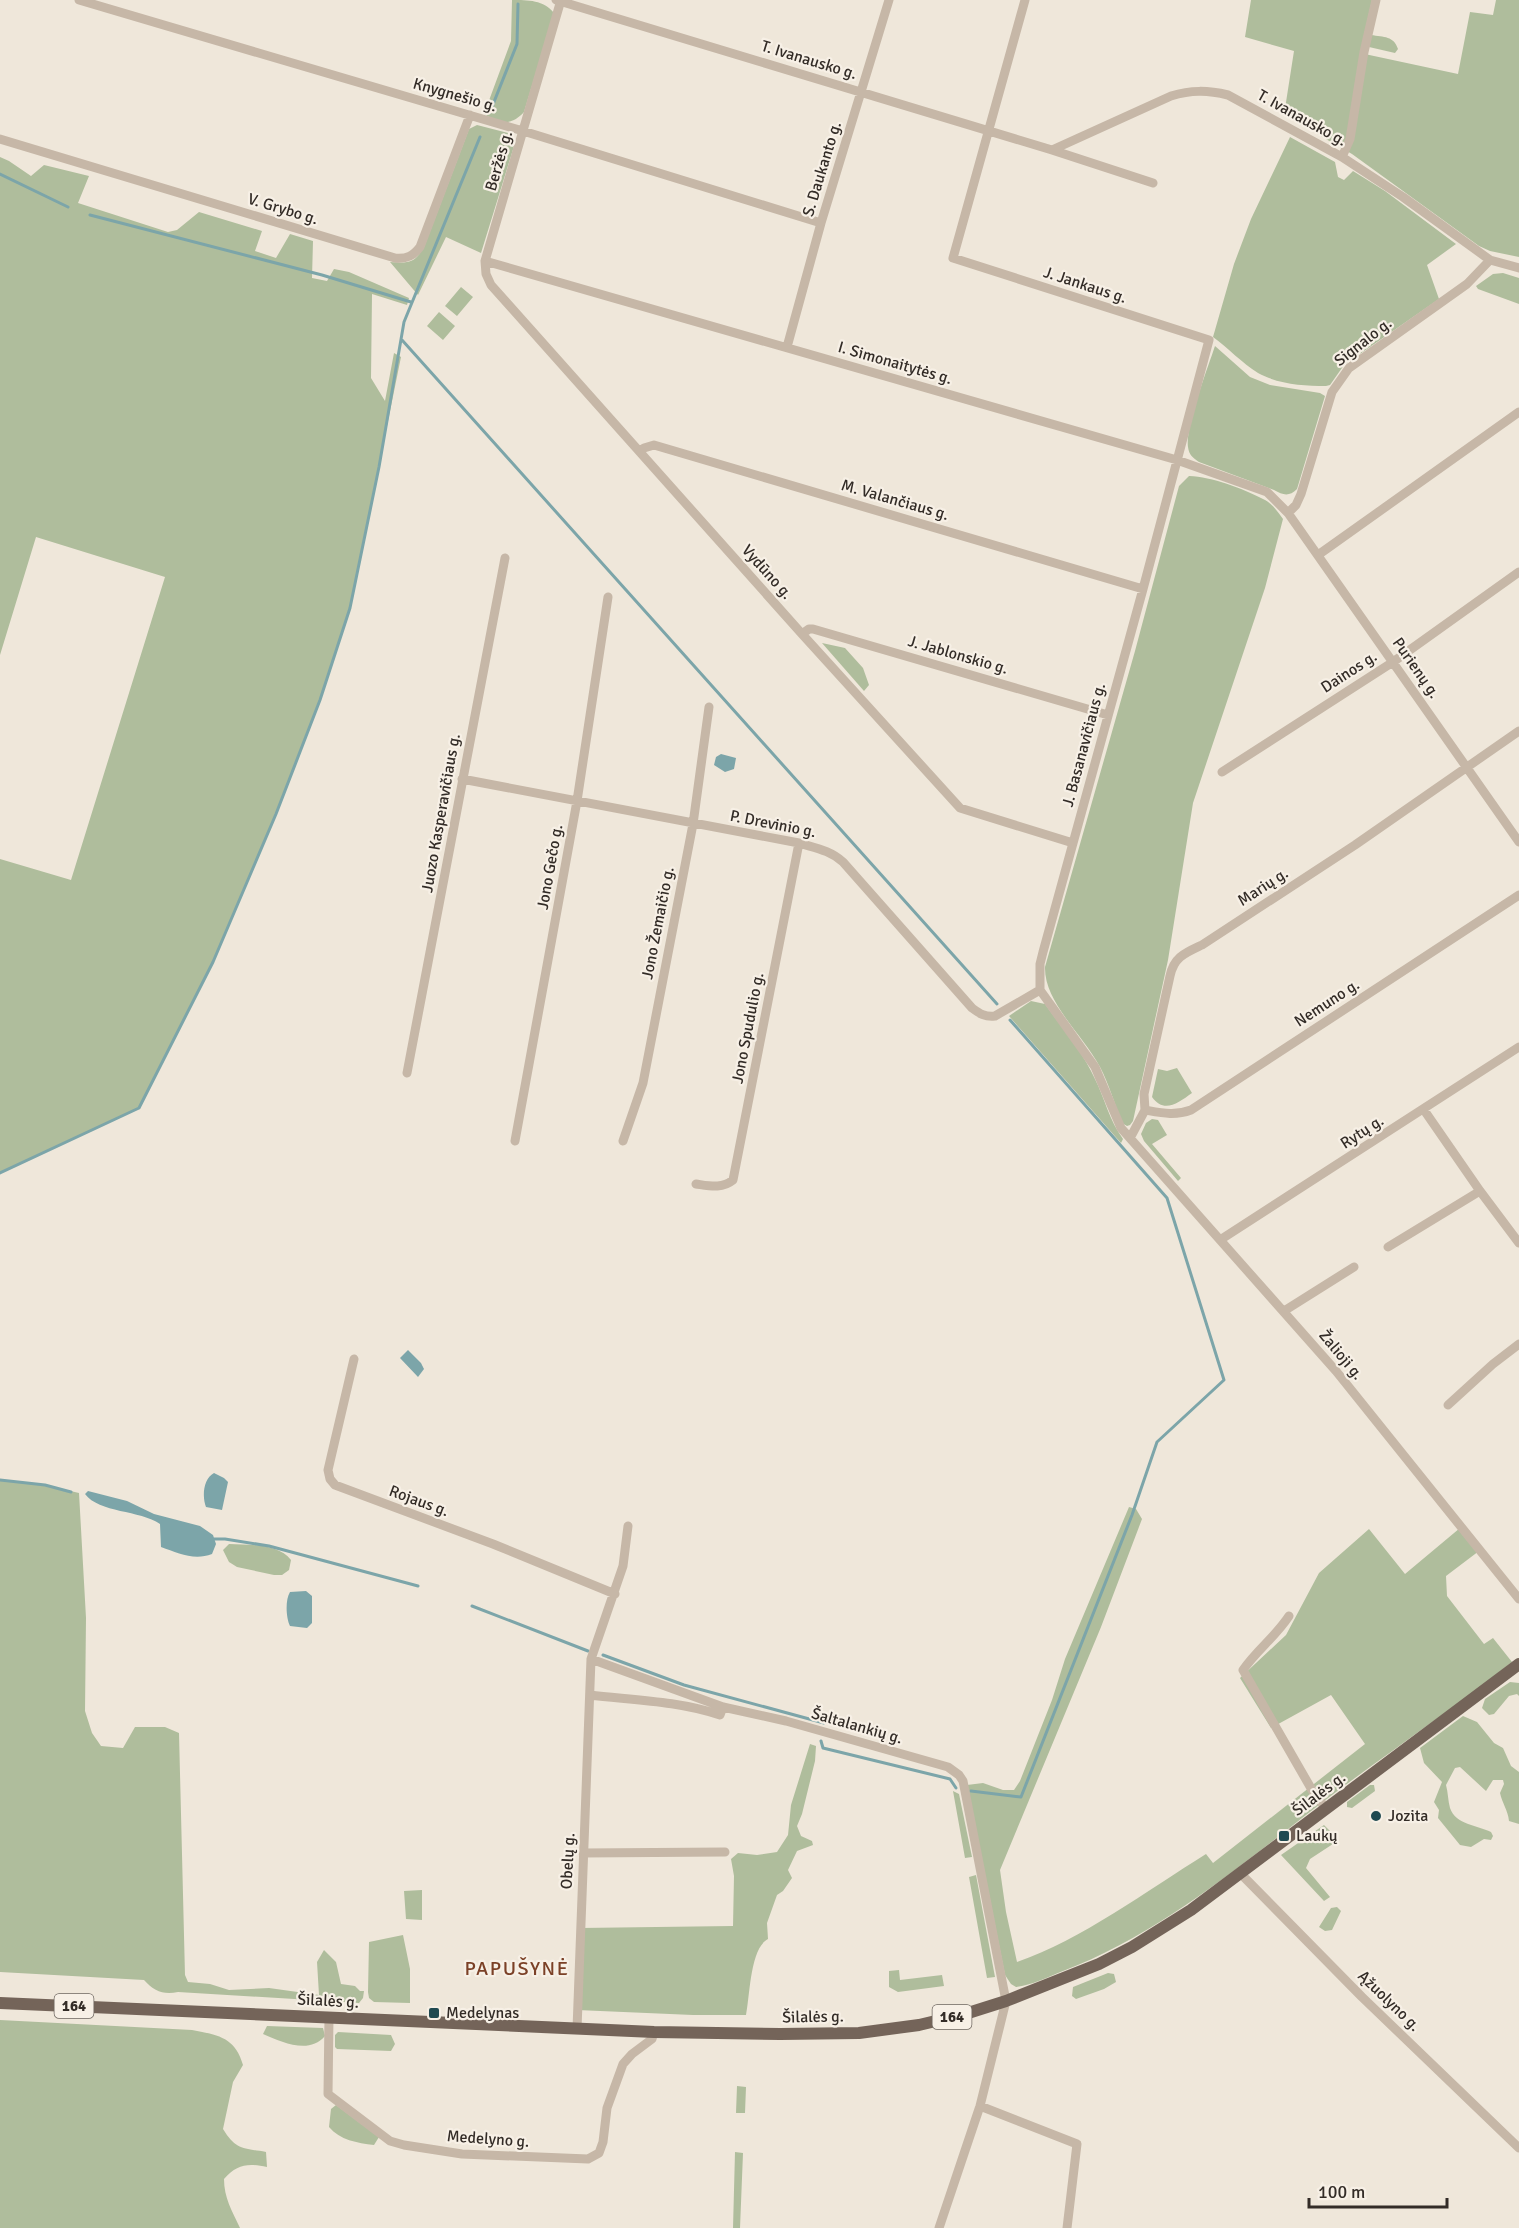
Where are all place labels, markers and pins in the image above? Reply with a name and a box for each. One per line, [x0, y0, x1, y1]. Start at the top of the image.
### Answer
place label: Jozita [1388, 1806, 1428, 1826]
marker: Jozita [1369, 1809, 1383, 1823]
place label: Laukų [1296, 1826, 1338, 1846]
marker: Laukų [1277, 1829, 1291, 1843]
place label: Medelynas [446, 2003, 519, 2023]
marker: Medelynas [427, 2006, 441, 2020]

